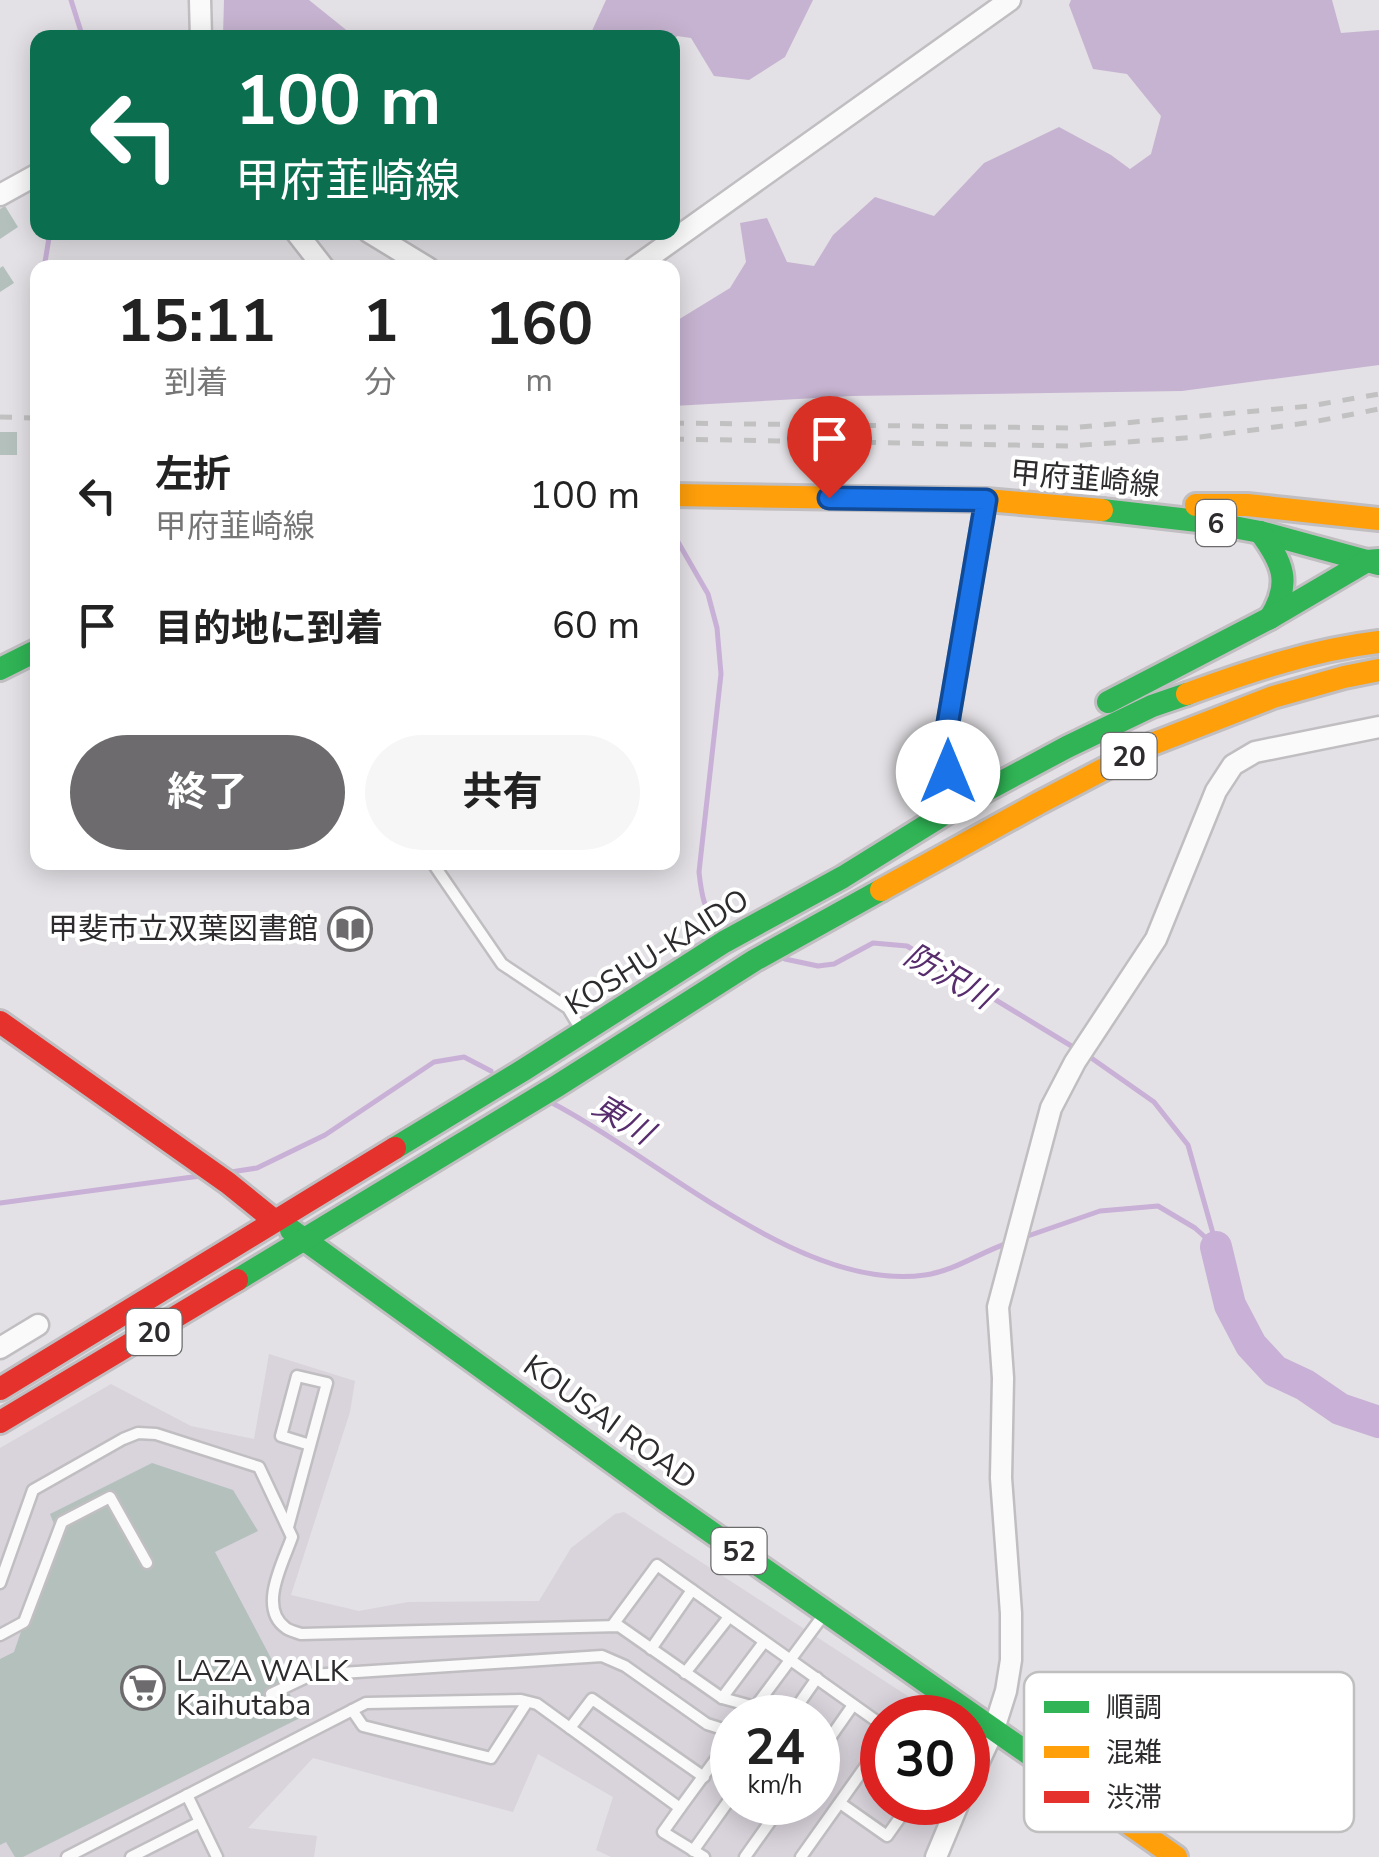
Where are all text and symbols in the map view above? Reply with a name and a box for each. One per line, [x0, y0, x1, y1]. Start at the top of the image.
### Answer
text: 100 m [235, 53, 441, 149]
icon: left [70, 70, 200, 200]
text: 甲府韮崎線 [235, 151, 460, 212]
text: 15:11 [117, 280, 276, 362]
text: 1 [362, 280, 398, 362]
text: 160 [485, 283, 593, 365]
text: m [525, 359, 553, 402]
text: 到着 [164, 361, 228, 404]
text: 分 [364, 361, 396, 404]
pin [787, 396, 872, 499]
icon: arrive [802, 411, 857, 466]
text: 左折 [155, 449, 231, 500]
street label: 甲府韮崎線 [1008, 453, 1161, 506]
icon: left [70, 468, 125, 523]
text: 100 m [529, 470, 640, 521]
road number: 6 [1196, 500, 1236, 546]
text: 甲府韮崎線 [155, 505, 315, 548]
icon: arrive [70, 598, 125, 653]
text: 60 m [552, 600, 640, 651]
text: 目的地に到着 [155, 603, 383, 654]
position arrow [896, 720, 1000, 824]
road number: 20 [1102, 733, 1156, 779]
button: 終了 [70, 735, 345, 850]
button: 共有 [365, 735, 640, 850]
street label: KOSHU-KAIDO [558, 880, 757, 1025]
library icon: 甲斐市立双葉図書館 [327, 906, 373, 952]
place label: 甲斐市立双葉図書館 [48, 909, 318, 950]
water label: 防沢川 [896, 934, 1004, 1021]
water label: 東川 [584, 1085, 664, 1156]
road number: 20 [126, 1309, 182, 1355]
street label: KOUSAI ROAD [515, 1346, 705, 1499]
road number: 52 [712, 1528, 766, 1574]
place label: LAZA WALK Kaihutaba [176, 1651, 350, 1726]
supermarket icon: LAZA WALK Kaihutaba [120, 1665, 166, 1711]
legend [1024, 1672, 1354, 1832]
text: 順調 [1106, 1689, 1162, 1727]
speed limit sign: 30 [860, 1695, 990, 1825]
text: 24 [745, 1713, 805, 1782]
text: 混雑 [1106, 1734, 1162, 1772]
text: km/h [747, 1768, 803, 1802]
text: 渋滞 [1106, 1779, 1162, 1817]

